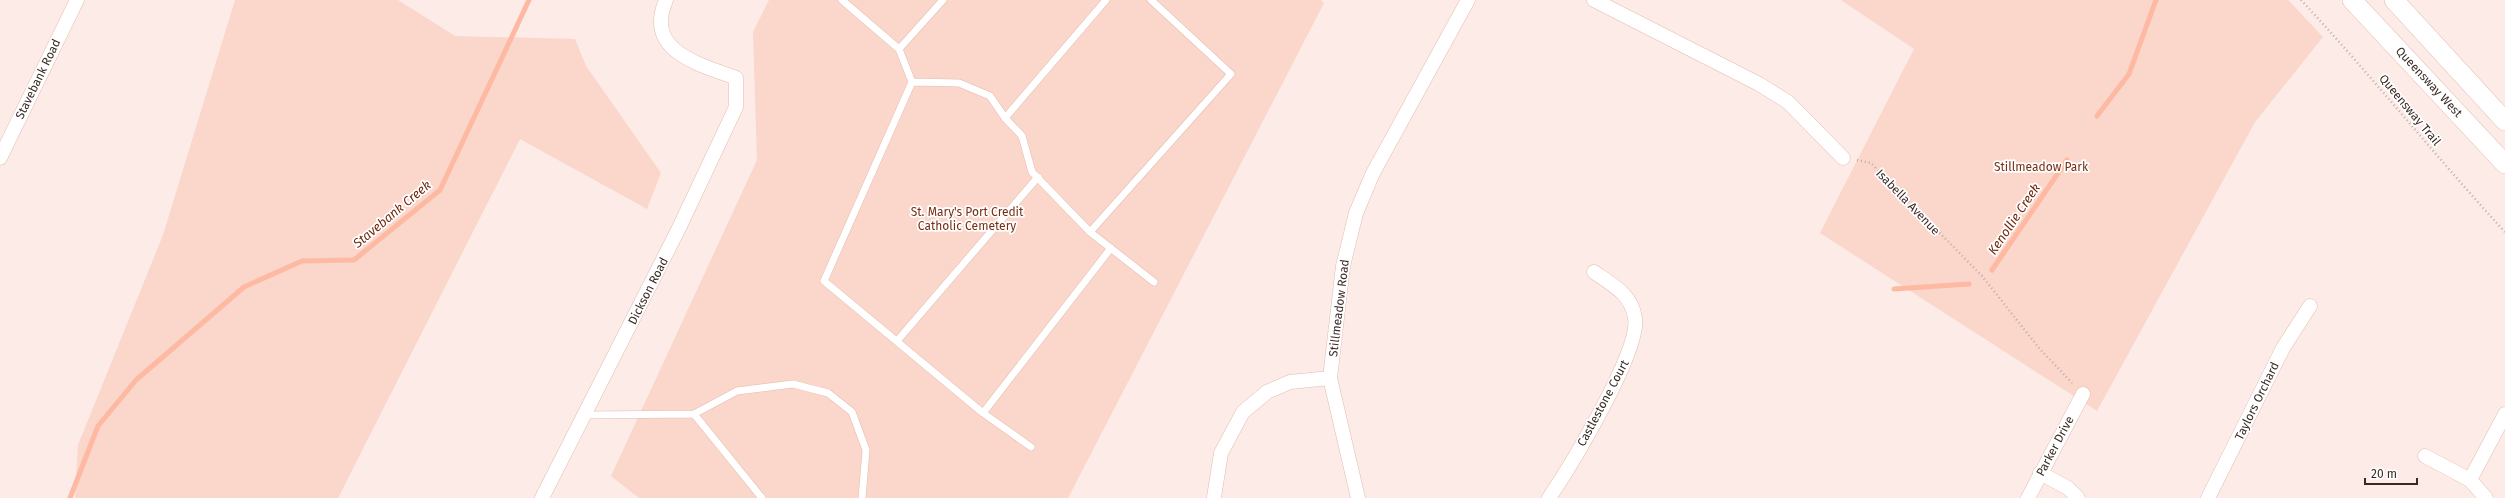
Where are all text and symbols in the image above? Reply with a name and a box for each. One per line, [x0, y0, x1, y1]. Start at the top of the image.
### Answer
street label: Stavebank Road [13, 37, 63, 121]
street label: Queensway West [2393, 44, 2466, 121]
street label: Queensway Trail [2376, 72, 2444, 149]
park label: Stillmeadow Park [1994, 160, 2089, 174]
street label: Isabella Avenue [1873, 166, 1943, 238]
water label: Stavebank Creek [349, 177, 434, 251]
water label: Kenollie Creek [1985, 181, 2043, 257]
park label: St. Mary's Port Credit Catholic Cemetery [911, 205, 1024, 233]
street label: Dickson Road [625, 255, 671, 327]
street label: Stillmeadow Road [1326, 258, 1352, 358]
street label: Castlestone Court [1574, 357, 1632, 449]
street label: Taylors Orchard [2232, 360, 2282, 442]
street label: Parker Drive [2033, 414, 2077, 478]
scale bar [2365, 460, 2417, 486]
text: 20 m [2371, 467, 2397, 481]

